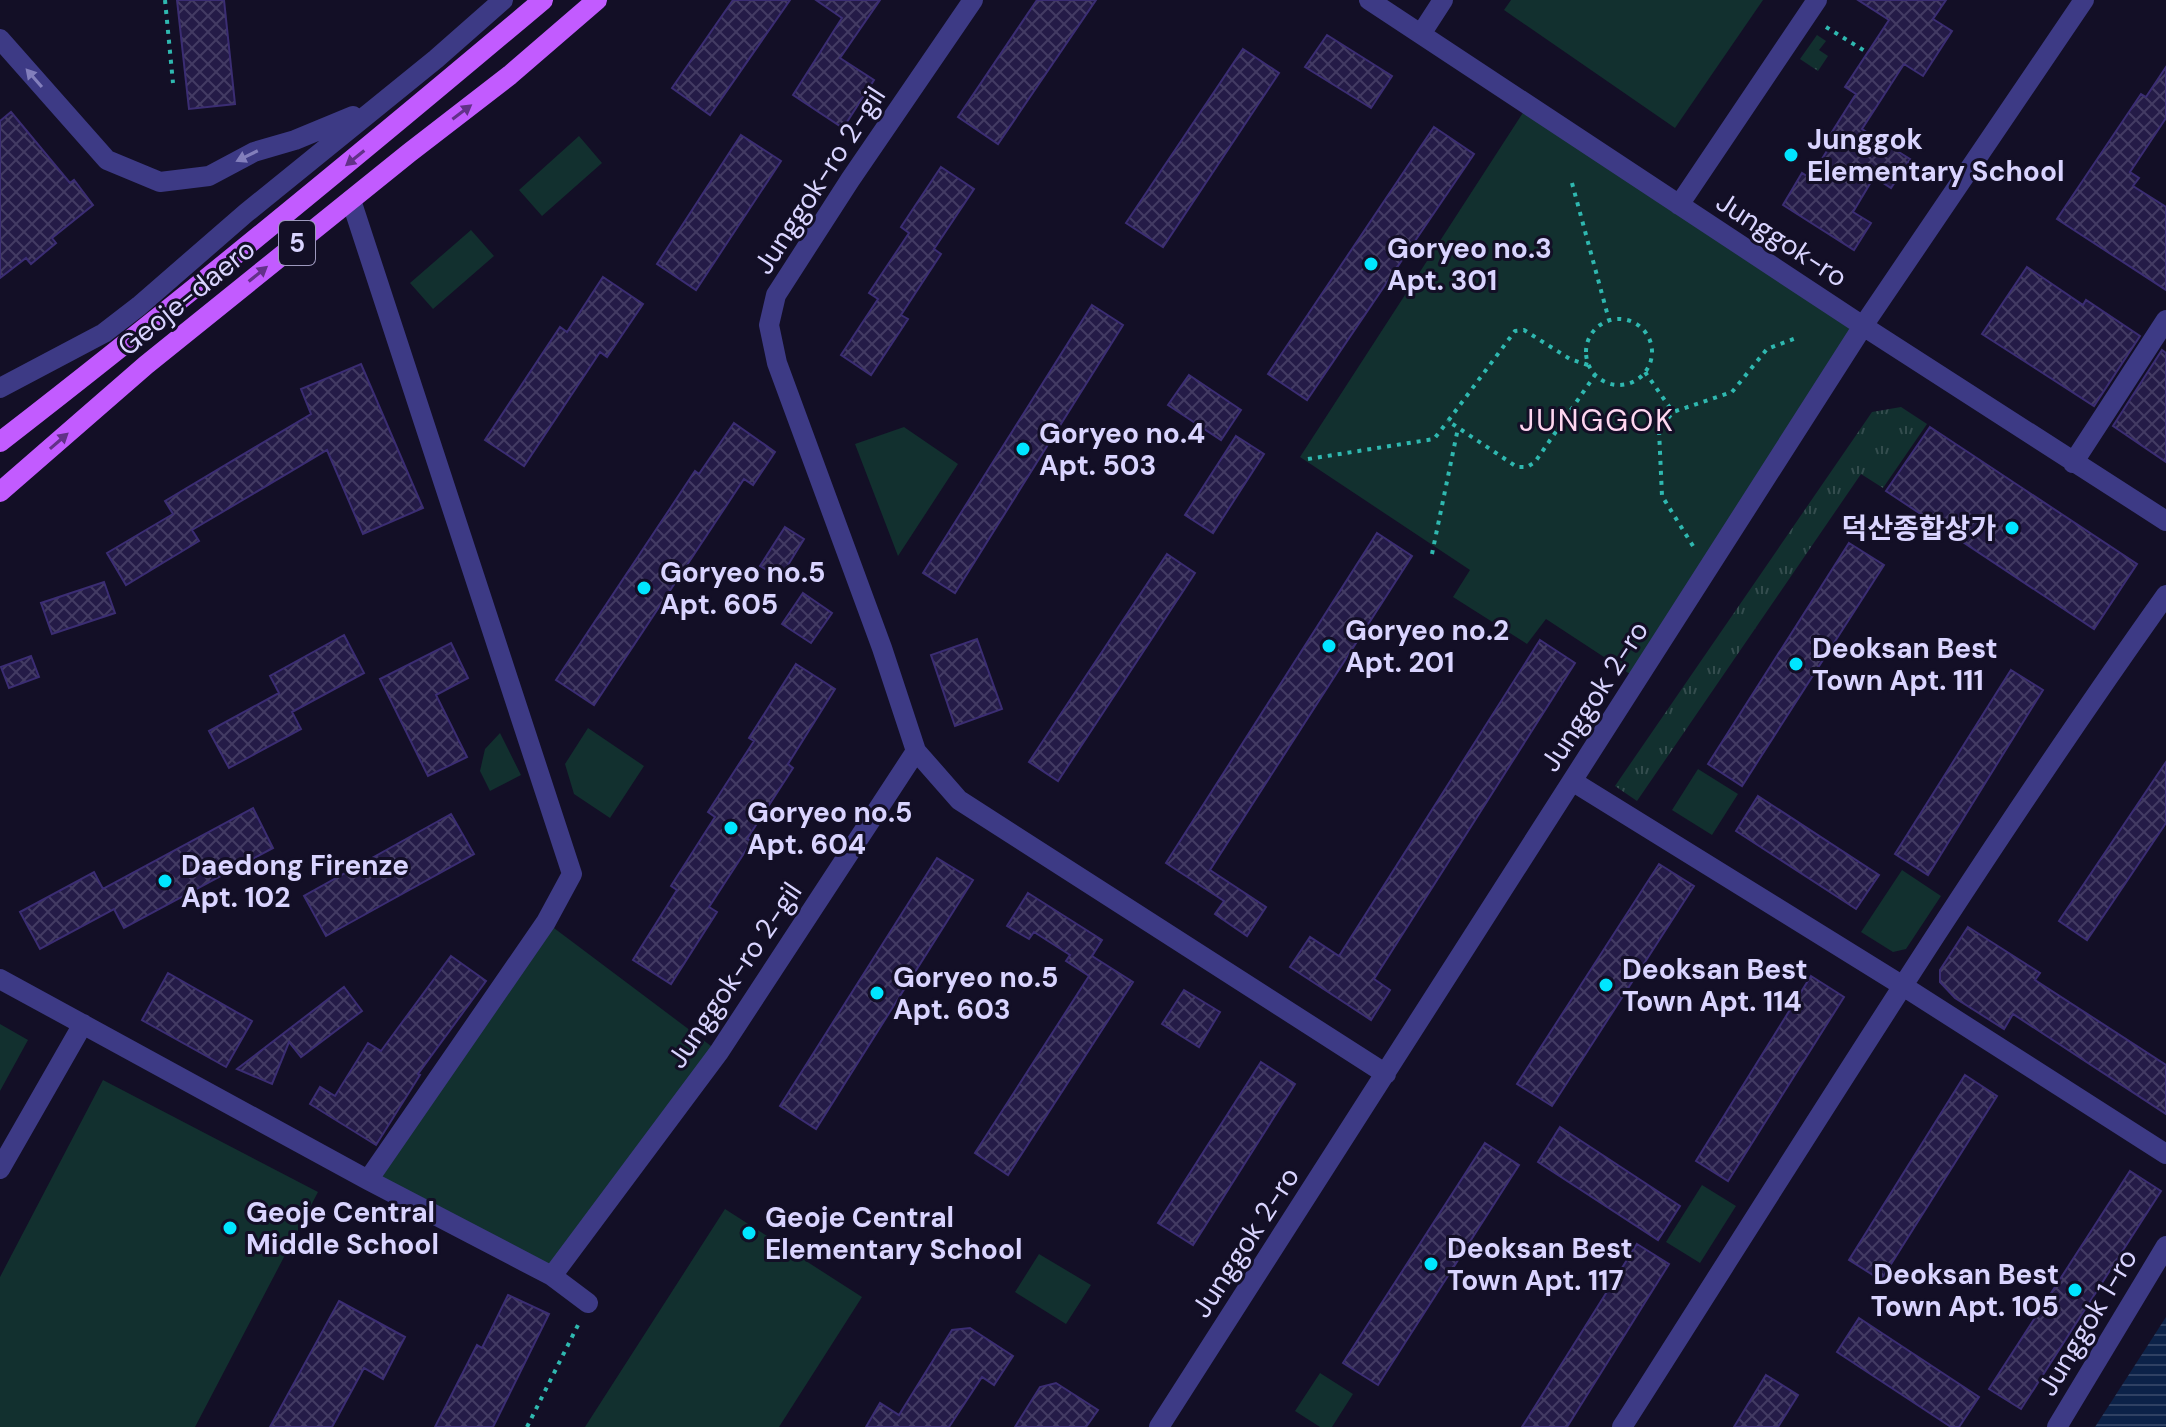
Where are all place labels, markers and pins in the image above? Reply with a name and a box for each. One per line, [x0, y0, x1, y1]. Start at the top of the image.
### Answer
place label: Junggok Elementary School [1807, 121, 2064, 190]
marker: Junggok Elementary School [1782, 146, 1800, 164]
place label: Goryeo no.3 Apt. 301 [1387, 230, 1552, 299]
marker: Goryeo no.3 Apt. 301 [1362, 255, 1380, 273]
place label: Goryeo no.4 Apt. 503 [1039, 415, 1205, 484]
marker: Goryeo no.4 Apt. 503 [1014, 440, 1032, 458]
place label: 덕산종합상가 [1841, 510, 1996, 547]
marker: 덕산종합상가 [2003, 519, 2021, 537]
place label: Goryeo no.5 Apt. 605 [660, 554, 825, 623]
marker: Goryeo no.5 Apt. 605 [635, 579, 653, 597]
place label: Goryeo no.2 Apt. 201 [1345, 612, 1509, 681]
place label: Deoksan Best Town Apt. 111 [1812, 630, 1998, 699]
marker: Goryeo no.2 Apt. 201 [1320, 637, 1338, 655]
marker: Deoksan Best Town Apt. 111 [1787, 655, 1805, 673]
place label: Goryeo no.5 Apt. 604 [747, 794, 912, 863]
marker: Goryeo no.5 Apt. 604 [722, 819, 740, 837]
place label: Daedong Firenze Apt. 102 [181, 847, 409, 916]
marker: Daedong Firenze Apt. 102 [156, 872, 174, 890]
place label: Deoksan Best Town Apt. 114 [1622, 951, 1808, 1020]
place label: Goryeo no.5 Apt. 603 [893, 959, 1058, 1028]
marker: Deoksan Best Town Apt. 114 [1597, 976, 1615, 994]
marker: Goryeo no.5 Apt. 603 [868, 984, 886, 1002]
place label: Geoje Central Middle School [246, 1194, 439, 1263]
place label: Geoje Central Elementary School [765, 1199, 1022, 1268]
marker: Geoje Central Middle School [221, 1219, 239, 1237]
marker: Geoje Central Elementary School [740, 1224, 758, 1242]
place label: Deoksan Best Town Apt. 117 [1447, 1230, 1633, 1299]
marker: Deoksan Best Town Apt. 117 [1422, 1255, 1440, 1273]
place label: Deoksan Best Town Apt. 105 [1871, 1256, 2059, 1325]
marker: Deoksan Best Town Apt. 105 [2066, 1281, 2084, 1299]

